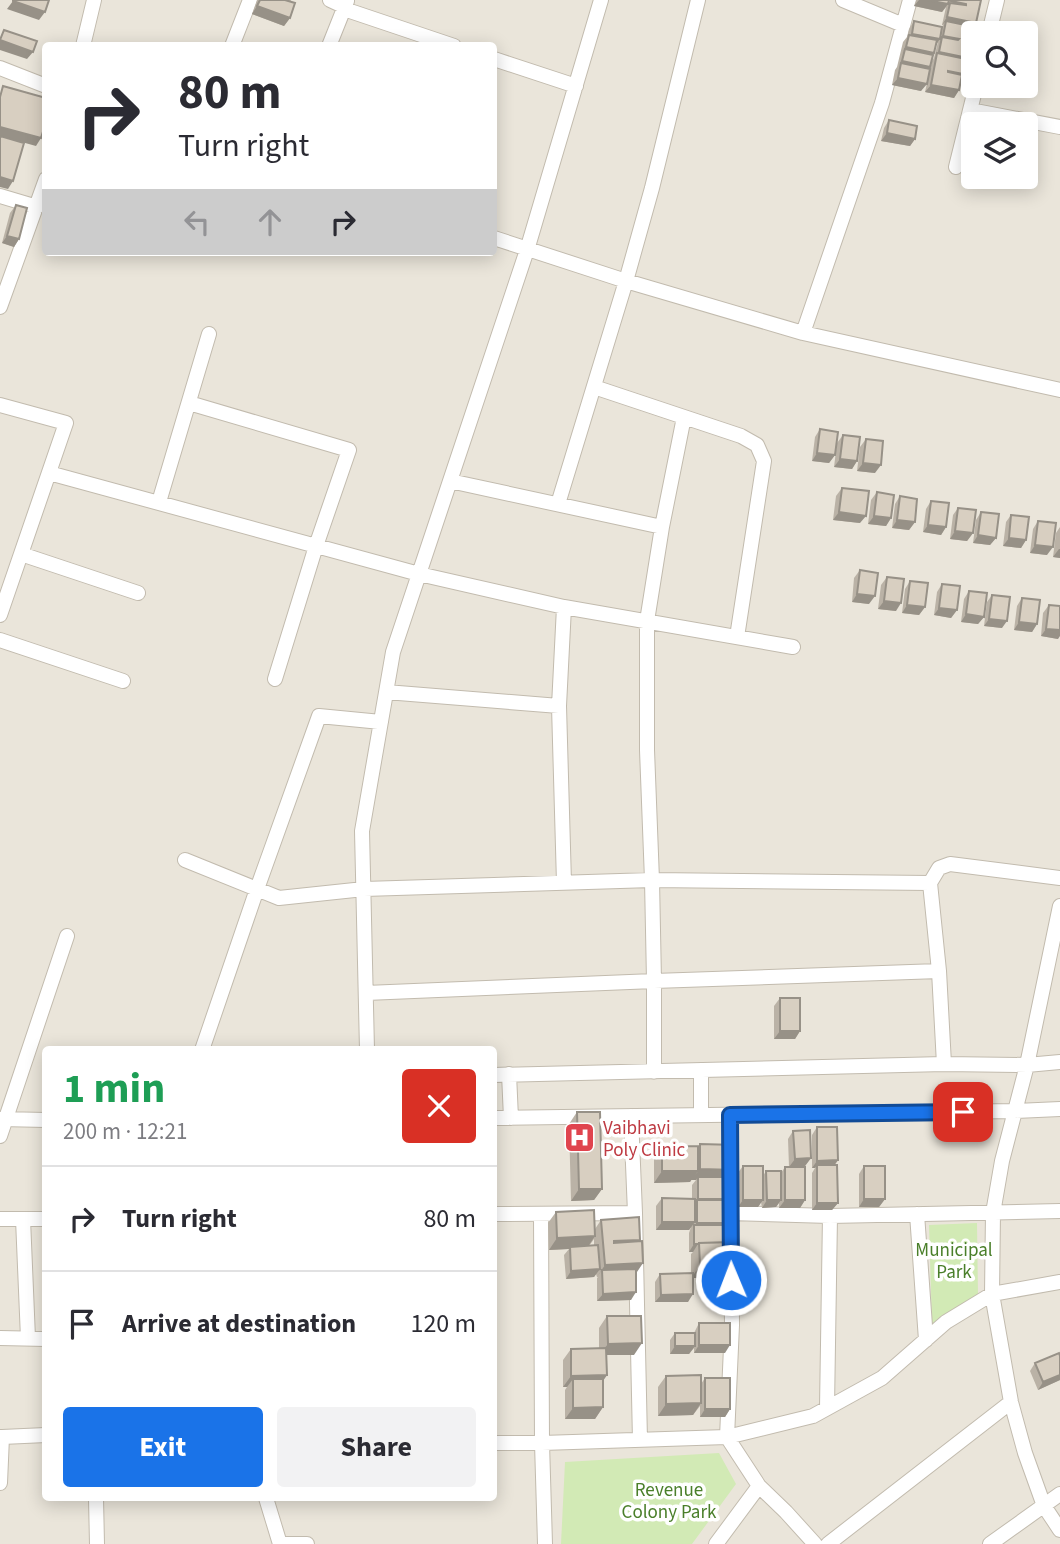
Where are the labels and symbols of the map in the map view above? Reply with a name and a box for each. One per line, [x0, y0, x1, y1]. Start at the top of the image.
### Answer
pin [933, 1082, 993, 1142]
place label: Vaibhavi Poly Clinic [603, 1115, 686, 1164]
hospital icon: Vaibhavi Poly Clinic [563, 1121, 597, 1155]
park label: Municipal Park [915, 1237, 993, 1286]
position arrow [694, 1243, 768, 1317]
park label: Revenue Colony Park [622, 1477, 717, 1526]

